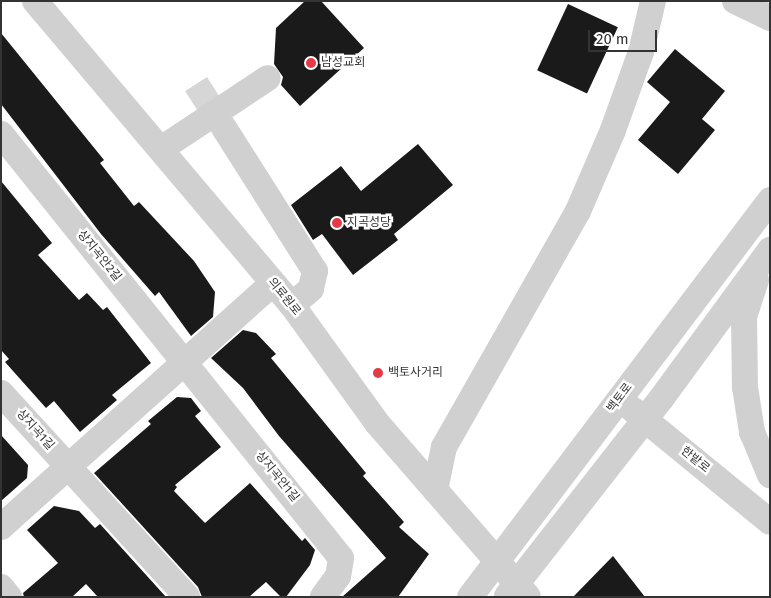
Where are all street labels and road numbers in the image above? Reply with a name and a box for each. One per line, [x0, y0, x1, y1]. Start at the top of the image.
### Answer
street label: 상지곡안2길 [74, 228, 124, 284]
street label: 의료원로 [265, 275, 303, 319]
street label: 백토로 [604, 380, 636, 416]
street label: 상지곡1길 [13, 407, 57, 453]
street label: 한밭로 [678, 444, 712, 476]
street label: 상지곡안1길 [252, 449, 302, 505]

